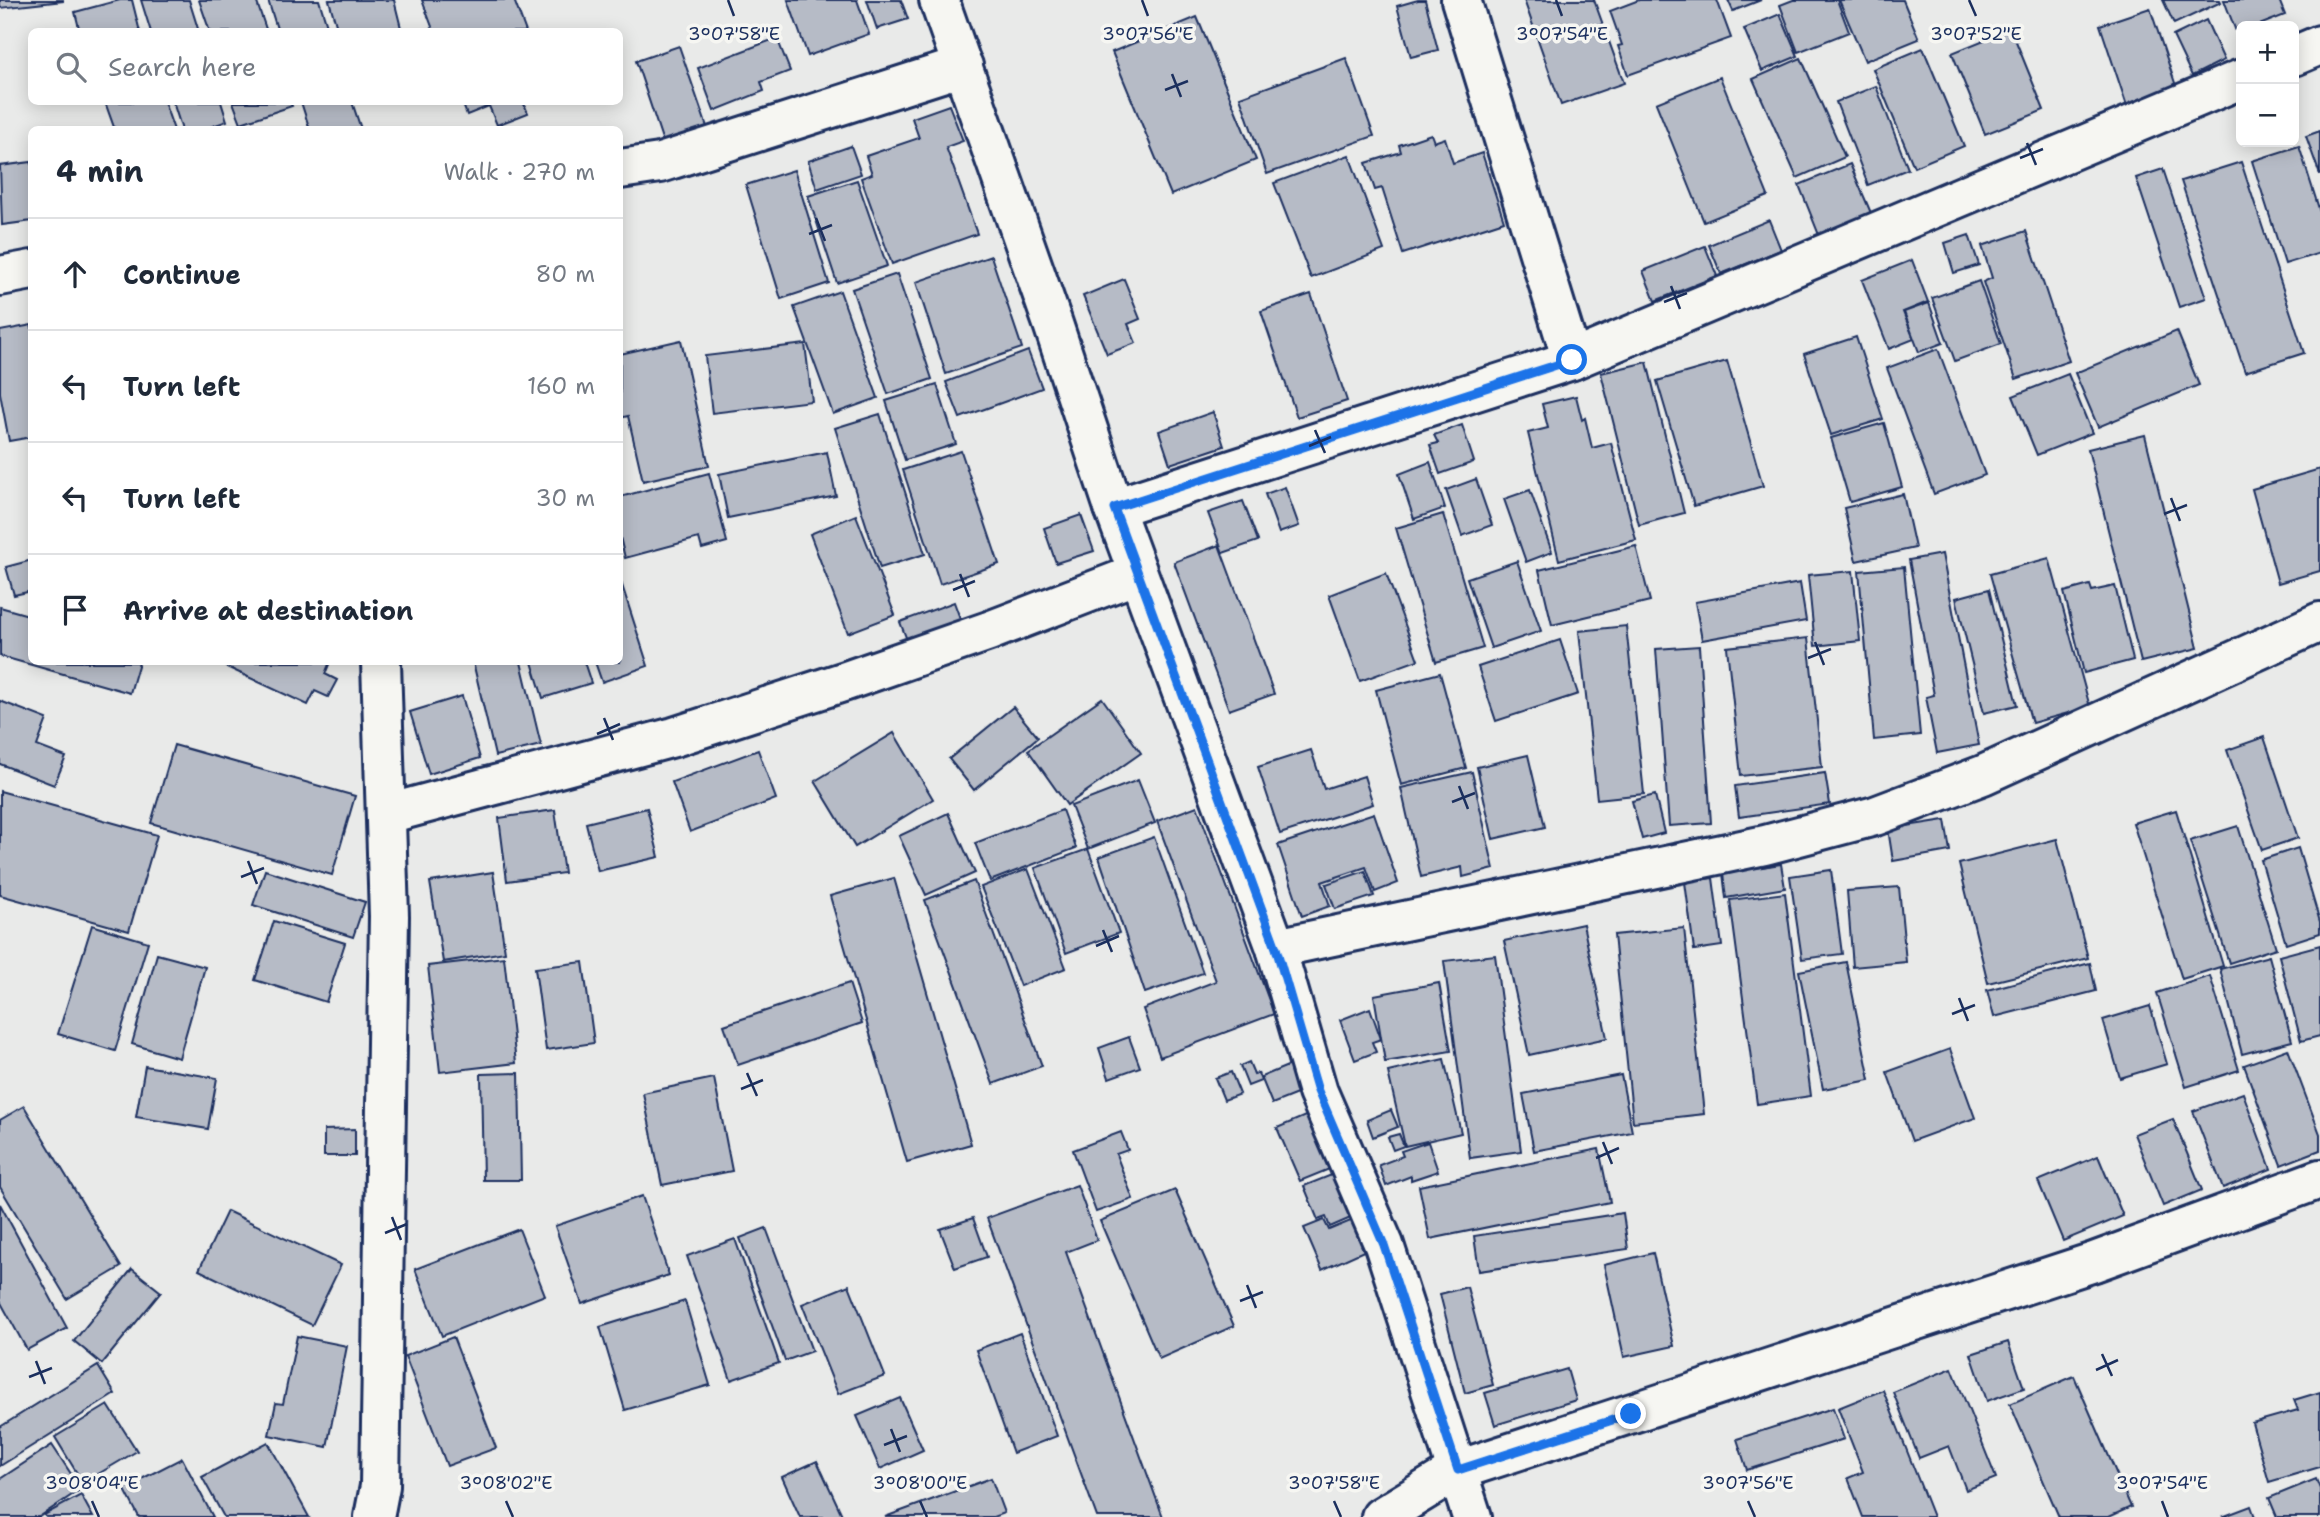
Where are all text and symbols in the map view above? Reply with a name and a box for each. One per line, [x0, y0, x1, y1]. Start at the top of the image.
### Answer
map controls [2236, 21, 2299, 147]
button: + [2236, 21, 2299, 84]
text: 3°07'58"E [688, 22, 780, 46]
text: 3°07'56"E [1102, 22, 1194, 46]
text: 3°07'54"E [1516, 22, 1608, 46]
text: 3°07'52"E [1930, 22, 2022, 46]
search box [28, 28, 623, 105]
icon: search [52, 48, 90, 86]
text: Search here [108, 49, 257, 84]
button: − [2236, 84, 2299, 147]
text: 4 min [56, 151, 143, 192]
text: Walk · 270 m [443, 157, 595, 187]
icon: ahead [56, 255, 94, 293]
text: Continue [123, 257, 241, 292]
text: 80 m [536, 259, 595, 289]
route start [1556, 344, 1587, 375]
icon: left [56, 367, 94, 405]
text: Turn left [123, 369, 240, 404]
text: 160 m [527, 371, 595, 401]
icon: left [56, 479, 94, 517]
text: Turn left [123, 481, 240, 516]
text: 30 m [536, 483, 595, 513]
icon: arrive [56, 591, 94, 629]
text: Arrive at destination [123, 593, 413, 628]
route end [1615, 1398, 1646, 1429]
text: 3°08'04"E [45, 1471, 139, 1495]
text: 3°08'02"E [460, 1471, 553, 1495]
text: 3°08'00"E [873, 1471, 967, 1495]
text: 3°07'58"E [1288, 1471, 1380, 1495]
text: 3°07'56"E [1702, 1471, 1794, 1495]
text: 3°07'54"E [2116, 1471, 2208, 1495]

